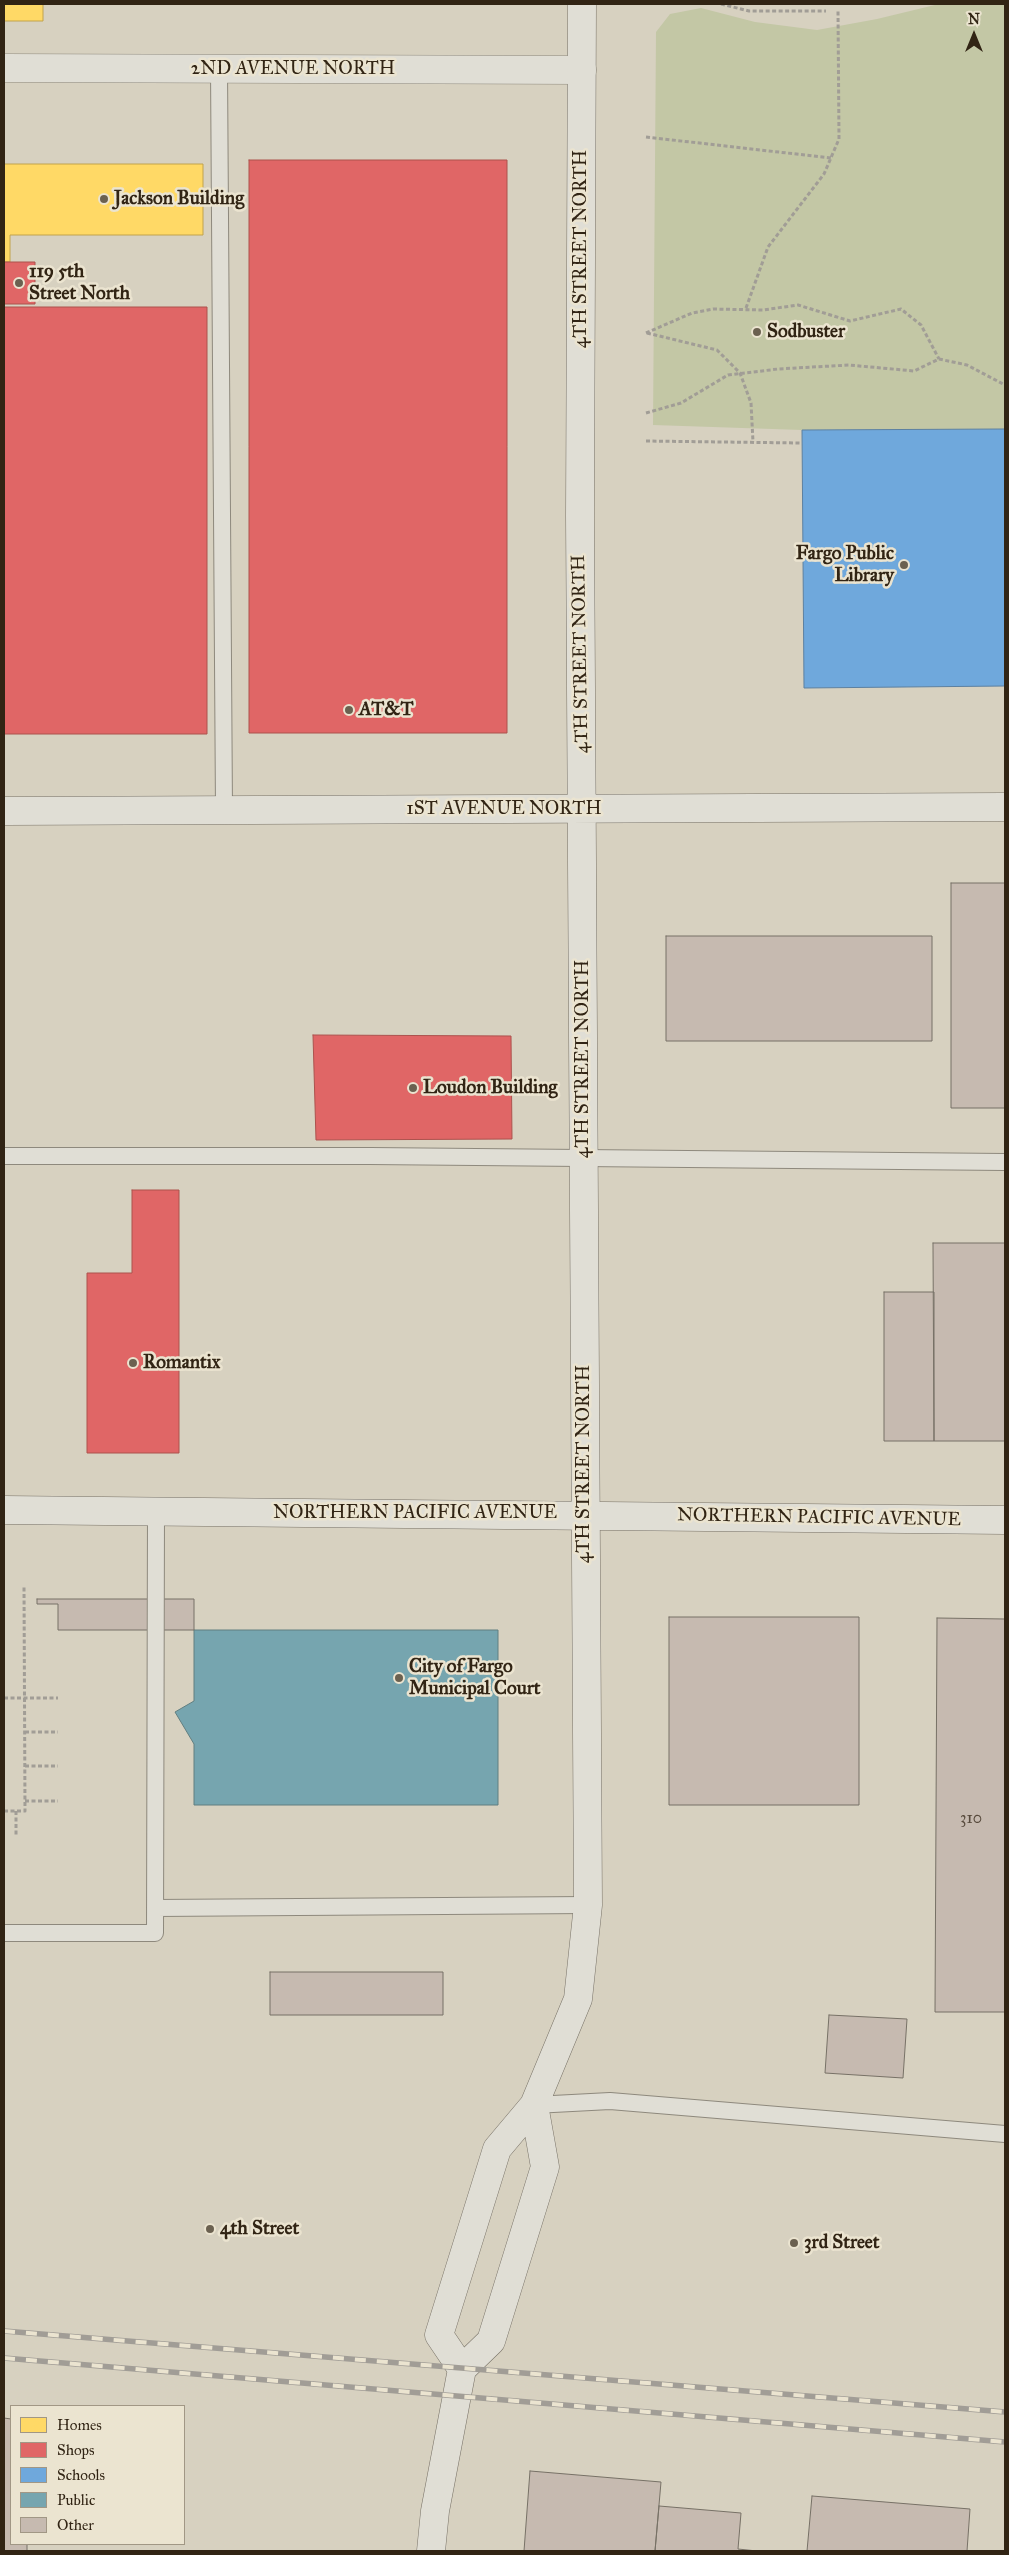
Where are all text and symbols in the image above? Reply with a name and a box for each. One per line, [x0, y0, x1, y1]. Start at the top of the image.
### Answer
north arrow [949, 10, 999, 60]
text: N [968, 11, 980, 28]
street label: 2ND AVENUE NORTH [191, 58, 395, 80]
street label: 4TH STREET NORTH [570, 150, 592, 348]
place label: Jackson Building [114, 188, 244, 210]
marker: Jackson Building [98, 193, 110, 205]
place label: 119 5th Street North [29, 261, 130, 305]
marker: 119 5th Street North [13, 277, 25, 289]
place label: Sodbuster [767, 321, 845, 343]
marker: Sodbuster [751, 326, 763, 338]
place label: Fargo Public Library [796, 543, 894, 587]
street label: 4TH STREET NORTH [568, 555, 594, 753]
marker: Fargo Public Library [898, 559, 910, 571]
place label: AT&T [359, 699, 413, 721]
marker: AT&T [343, 704, 355, 716]
street label: 1ST AVENUE NORTH [406, 798, 602, 820]
street label: 4TH STREET NORTH [572, 960, 594, 1158]
place label: Loudon Building [423, 1077, 557, 1099]
marker: Loudon Building [407, 1082, 419, 1094]
place label: Romantix [143, 1352, 220, 1374]
marker: Romantix [127, 1357, 139, 1369]
street label: 4TH STREET NORTH [573, 1365, 595, 1563]
street label: NORTHERN PACIFIC AVENUE [273, 1502, 557, 1524]
street label: NORTHERN PACIFIC AVENUE [677, 1504, 961, 1532]
place label: City of Fargo Municipal Court [409, 1656, 541, 1700]
marker: City of Fargo Municipal Court [393, 1672, 405, 1684]
house number: 310 [960, 1809, 982, 1829]
place label: 4th Street [220, 2218, 299, 2240]
marker: 4th Street [204, 2223, 216, 2235]
place label: 3rd Street [804, 2232, 879, 2254]
marker: 3rd Street [788, 2237, 800, 2249]
legend [10, 2405, 185, 2545]
text: Homes [57, 2416, 102, 2434]
text: Shops [57, 2441, 95, 2459]
text: Schools [57, 2466, 105, 2484]
text: Public [57, 2491, 95, 2509]
text: Other [57, 2516, 94, 2534]

